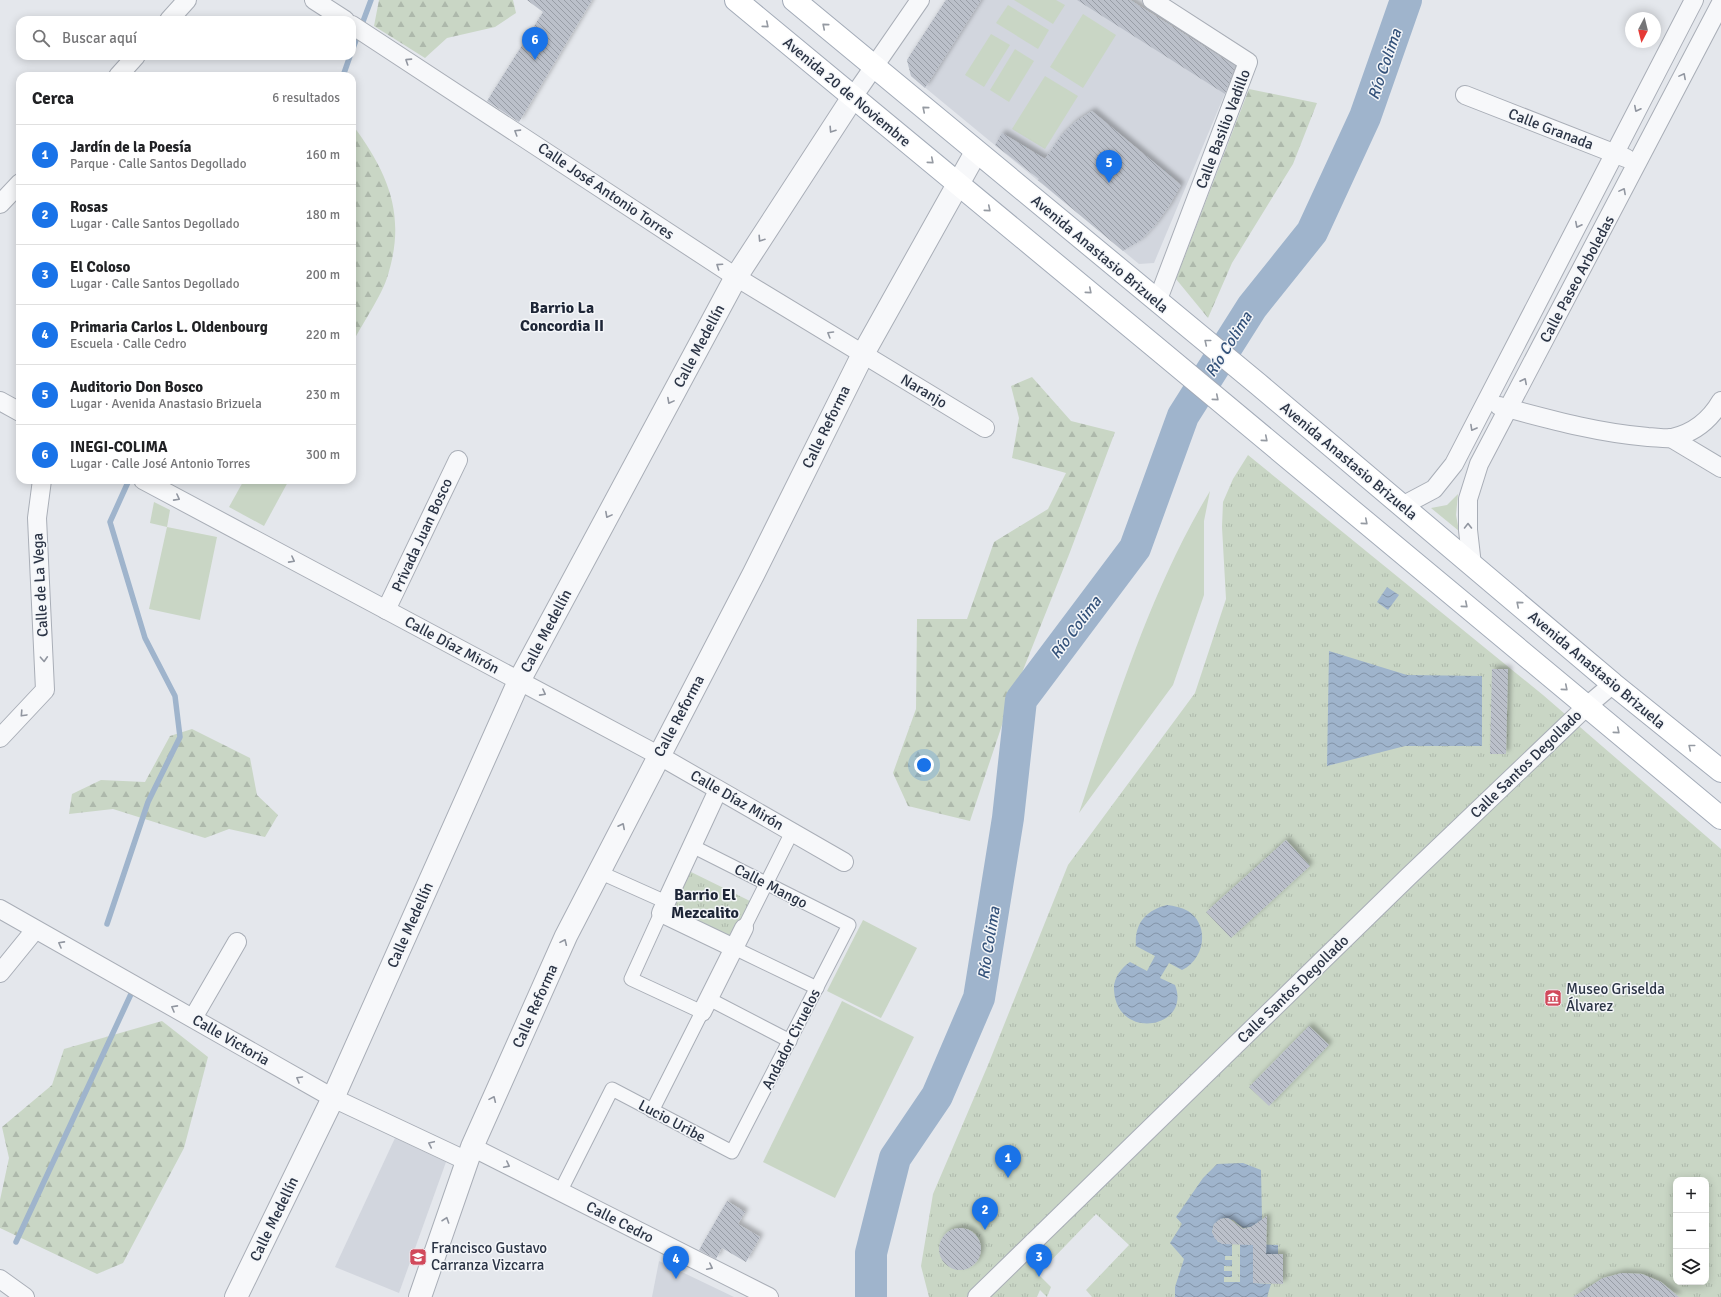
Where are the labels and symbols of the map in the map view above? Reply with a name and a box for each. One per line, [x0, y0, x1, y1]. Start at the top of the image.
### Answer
north arrow [1625, 12, 1661, 48]
one-way arrow [761, 20, 768, 27]
one-way arrow [822, 23, 830, 30]
water label: Río Colima [1364, 26, 1407, 102]
pin: 6 [522, 27, 548, 60]
street label: Avenida 20 de Noviembre [780, 33, 914, 151]
one-way arrow [405, 58, 412, 66]
street label: Calle Basilio Vadillo [1192, 67, 1254, 191]
one-way arrow [1678, 73, 1686, 80]
street label: Calle Granada [1506, 105, 1596, 153]
one-way arrow [1635, 105, 1642, 113]
one-way arrow [922, 107, 930, 114]
one-way arrow [829, 126, 836, 133]
one-way arrow [514, 129, 521, 137]
street label: Calle José Antonio Torres [535, 139, 678, 243]
pin: 5 [1096, 150, 1122, 183]
one-way arrow [926, 157, 933, 164]
one-way arrow [1618, 188, 1625, 195]
street label: Avenida Anastasio Brizuela [1028, 191, 1172, 317]
one-way arrow [984, 204, 991, 211]
street label: Calle Paseo Arboledas [1536, 212, 1618, 346]
one-way arrow [1575, 221, 1583, 228]
one-way arrow [758, 235, 766, 242]
one-way arrow [716, 263, 723, 270]
one-way arrow [1084, 287, 1091, 294]
district label: Barrio La Concordia II [520, 298, 604, 336]
street label: Calle Medellín [670, 301, 728, 391]
water label: Río Colima [1201, 307, 1257, 381]
one-way arrow [827, 331, 834, 338]
one-way arrow [1204, 340, 1211, 347]
street label: Naranjo [898, 370, 951, 412]
one-way arrow [1519, 377, 1526, 385]
street label: Calle Reforma [798, 383, 854, 471]
one-way arrow [1212, 393, 1219, 400]
one-way arrow [667, 396, 674, 404]
street label: Avenida Anastasio Brizuela [1277, 398, 1421, 524]
one-way arrow [1471, 423, 1478, 431]
one-way arrow [1261, 434, 1268, 441]
street label: Privada Juan Bosco [388, 475, 456, 595]
one-way arrow [173, 494, 180, 501]
one-way arrow [605, 511, 613, 518]
one-way arrow [1360, 517, 1368, 524]
one-way arrow [1464, 523, 1472, 529]
street label: Calle de La Vega [28, 533, 52, 637]
one-way arrow [288, 555, 295, 562]
street label: Calle Medellín [517, 586, 575, 676]
water label: Río Colima [1046, 592, 1106, 663]
one-way arrow [1460, 600, 1468, 607]
one-way arrow [1516, 602, 1523, 609]
street label: Avenida Anastasio Brizuela [1525, 607, 1669, 733]
street label: Calle Díaz Mirón [402, 612, 502, 678]
one-way arrow [39, 656, 48, 662]
street label: Calle Reforma [650, 672, 708, 760]
one-way arrow [1560, 684, 1568, 691]
one-way arrow [538, 689, 546, 696]
street label: Calle Santos Degollado [1467, 706, 1586, 822]
one-way arrow [20, 709, 27, 717]
one-way arrow [1612, 727, 1619, 734]
one-way arrow [1688, 744, 1695, 751]
your location [914, 755, 934, 775]
street label: Calle Díaz Mirón [687, 766, 787, 834]
one-way arrow [617, 823, 625, 831]
street label: Calle Mango [732, 860, 811, 912]
street label: Calle Medellín [383, 879, 437, 971]
district label: Barrio El Mezcalito [671, 885, 739, 923]
water label: Río Colima [973, 904, 1005, 981]
street label: Calle Santos Degollado [1234, 931, 1353, 1047]
one-way arrow [559, 939, 567, 946]
one-way arrow [58, 941, 65, 948]
street label: Calle Reforma [508, 961, 562, 1051]
place label: Museo Griselda Álvarez [1566, 980, 1665, 1015]
street label: Andador Ciruelos [758, 985, 824, 1092]
museum icon: Museo Griselda Álvarez [1543, 988, 1563, 1008]
one-way arrow [171, 1005, 178, 1012]
street label: Calle Victoria [189, 1011, 273, 1069]
one-way arrow [296, 1076, 303, 1083]
one-way arrow [488, 1096, 496, 1104]
street label: Lucio Uribe [635, 1096, 709, 1146]
one-way arrow [428, 1141, 436, 1149]
pin: 1 [995, 1145, 1021, 1178]
one-way arrow [502, 1160, 510, 1168]
street label: Calle Medellín [246, 1174, 302, 1264]
street label: Calle Cedro [583, 1197, 657, 1247]
pin: 2 [972, 1197, 998, 1230]
one-way arrow [441, 1217, 450, 1224]
place label: Francisco Gustavo Carranza Vizcarra [431, 1239, 547, 1274]
pin: 3 [1026, 1244, 1052, 1277]
pin: 4 [663, 1246, 689, 1279]
school or university icon: Francisco Gustavo Carranza Vizcarra [408, 1247, 428, 1267]
one-way arrow [706, 1262, 714, 1270]

